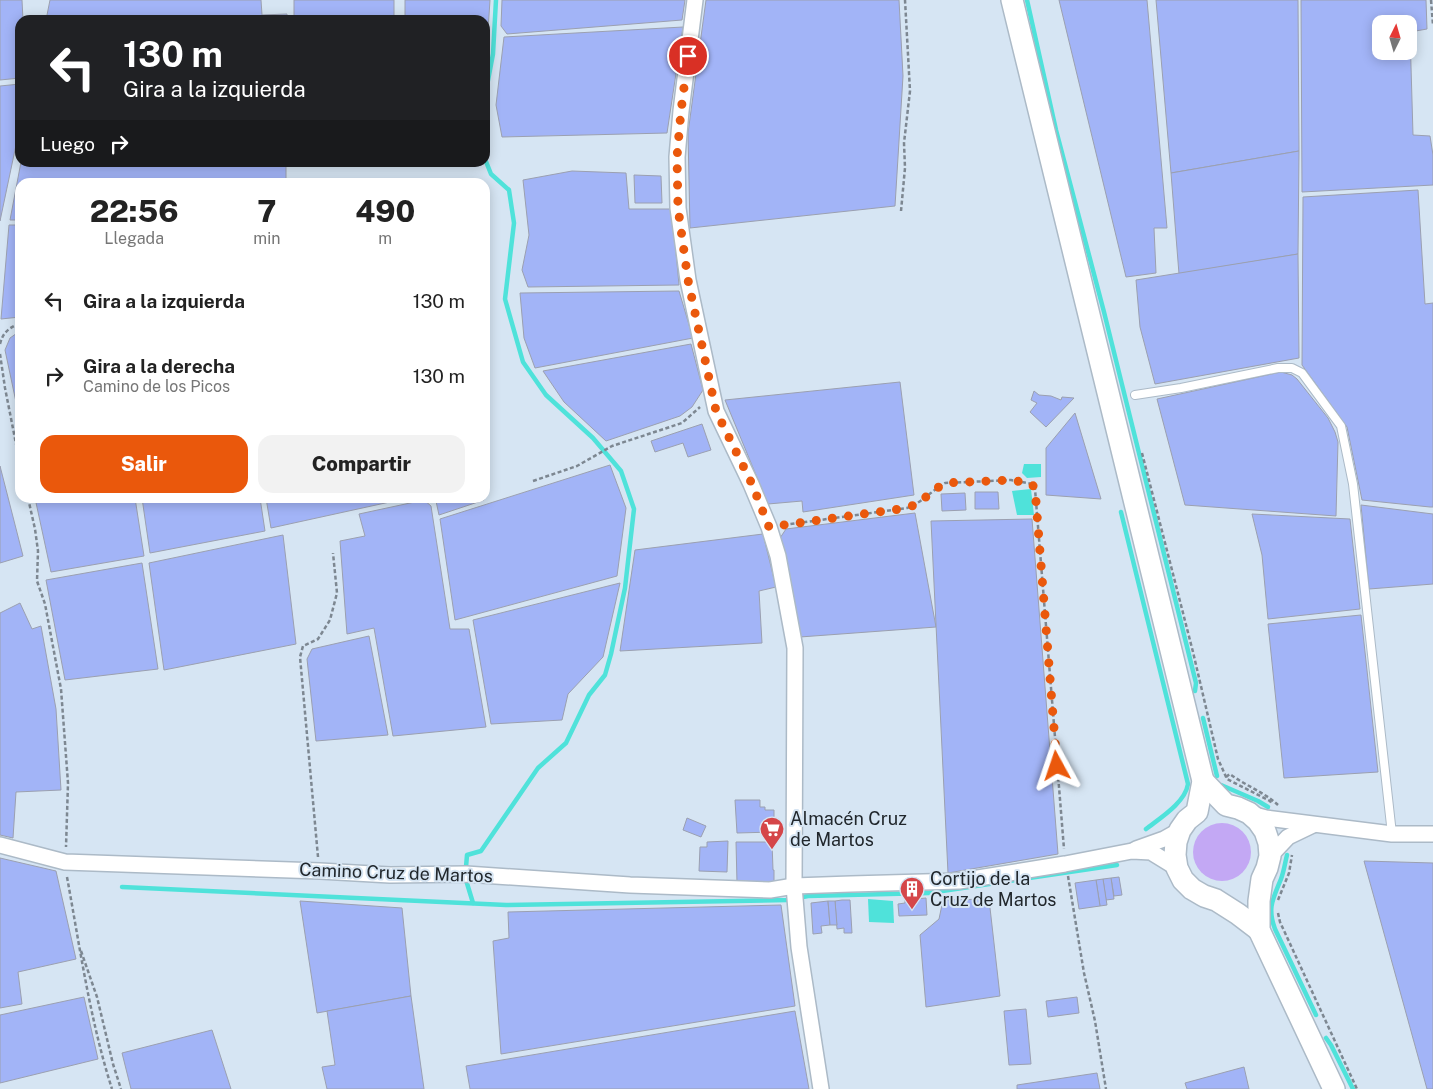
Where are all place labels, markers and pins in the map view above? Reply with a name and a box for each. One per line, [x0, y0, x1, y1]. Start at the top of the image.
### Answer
pin [667, 35, 709, 77]
place label: Almacén Cruz de Martos [790, 808, 907, 850]
supermarket icon: Almacén Cruz de Martos [759, 816, 785, 850]
place label: Cortijo de la Cruz de Martos [930, 868, 1056, 910]
building icon: Cortijo de la Cruz de Martos [899, 876, 925, 910]

